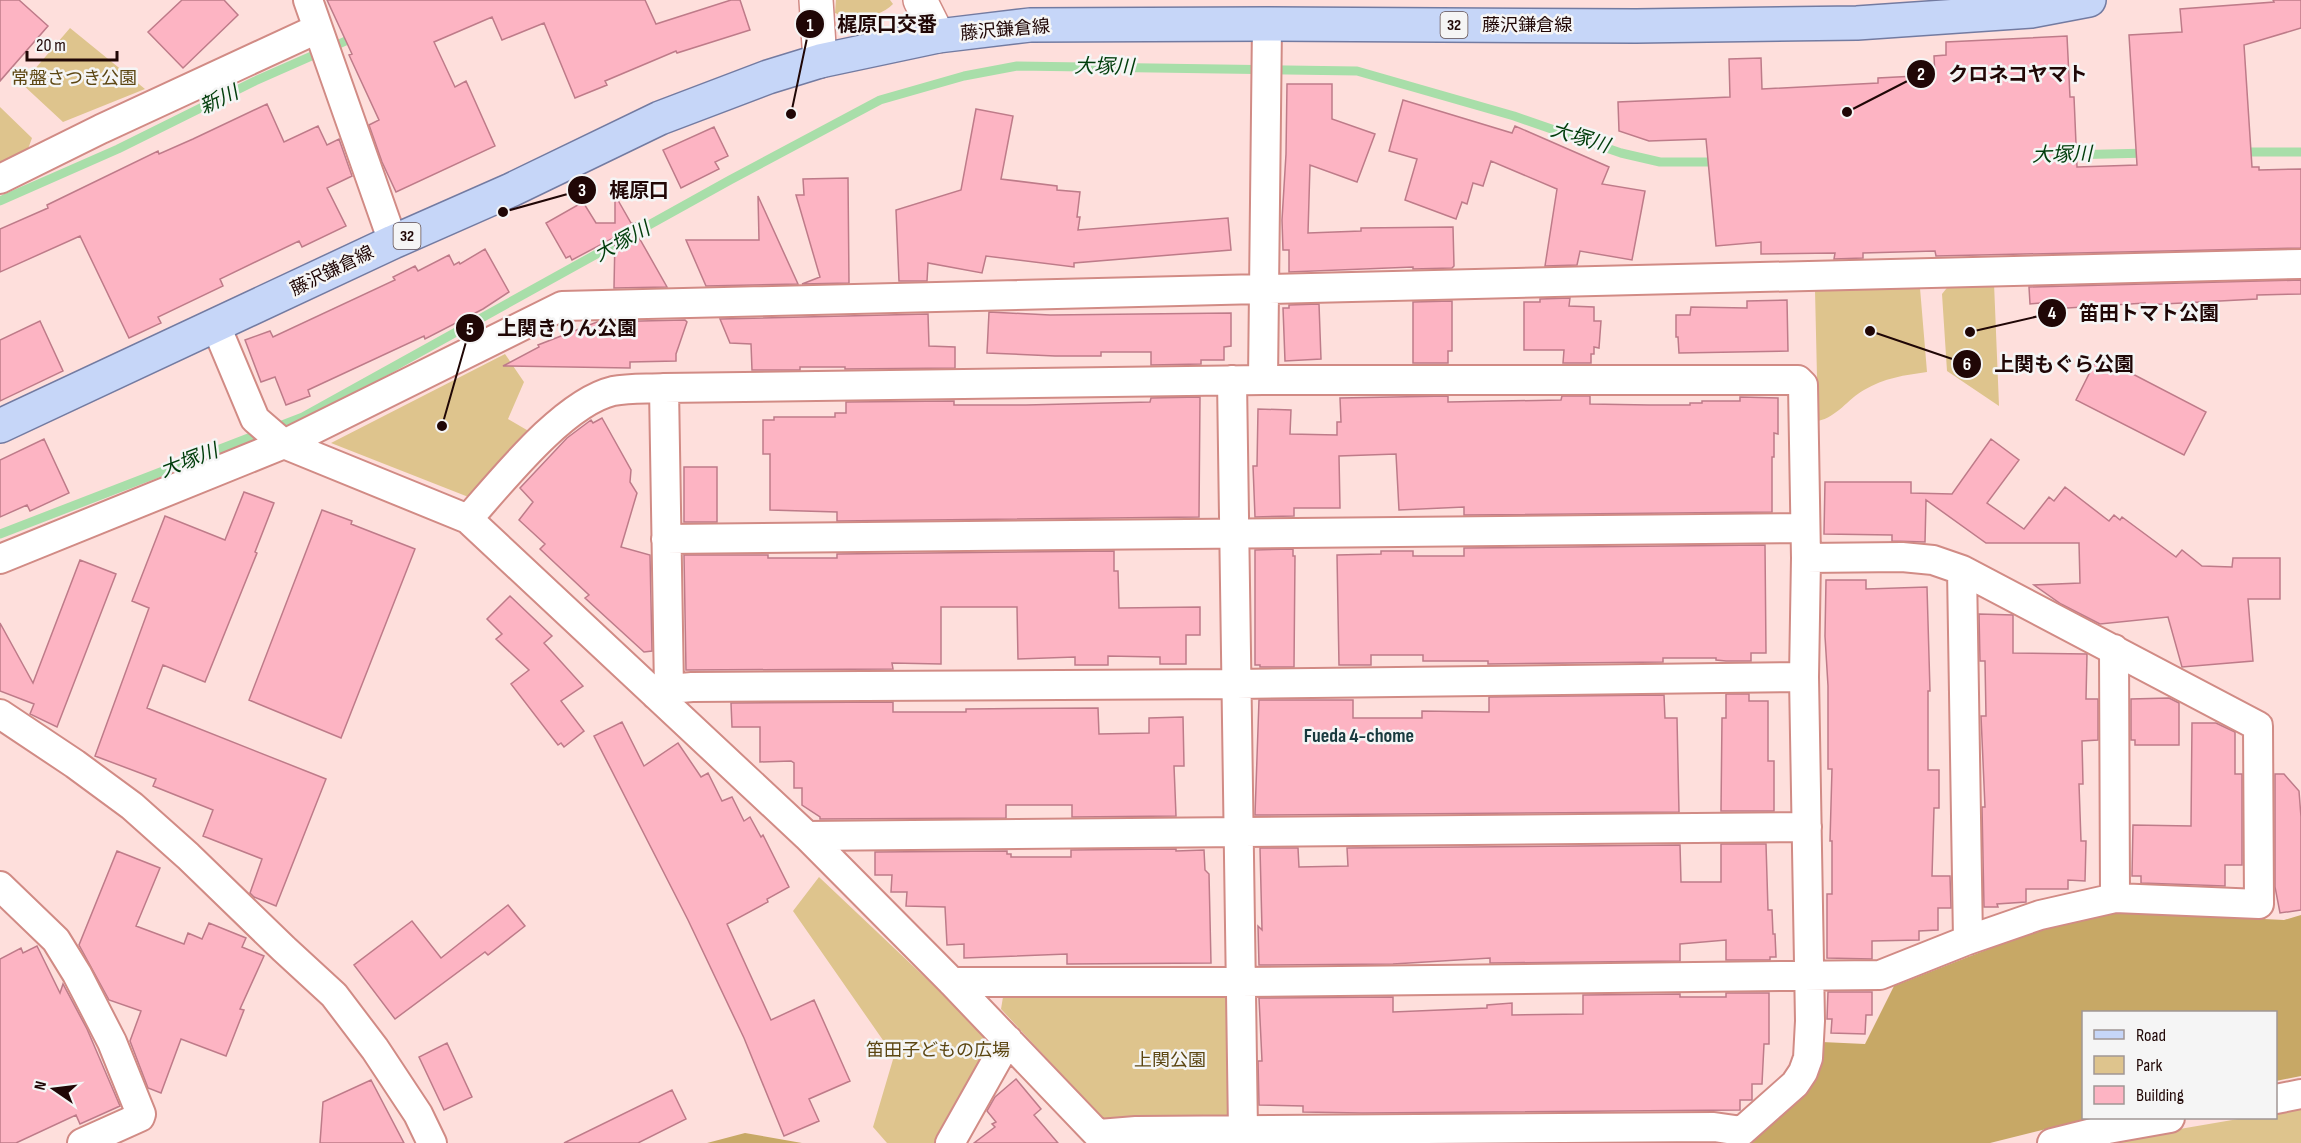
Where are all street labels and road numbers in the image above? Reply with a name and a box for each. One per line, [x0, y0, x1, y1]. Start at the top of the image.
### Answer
road number: 32 [1440, 12, 1468, 38]
street label: 藤沢鎌倉線 [1482, 15, 1572, 36]
street label: 藤沢鎌倉線 [959, 16, 1051, 44]
road number: 32 [394, 223, 420, 249]
street label: 藤沢鎌倉線 [287, 242, 377, 300]

